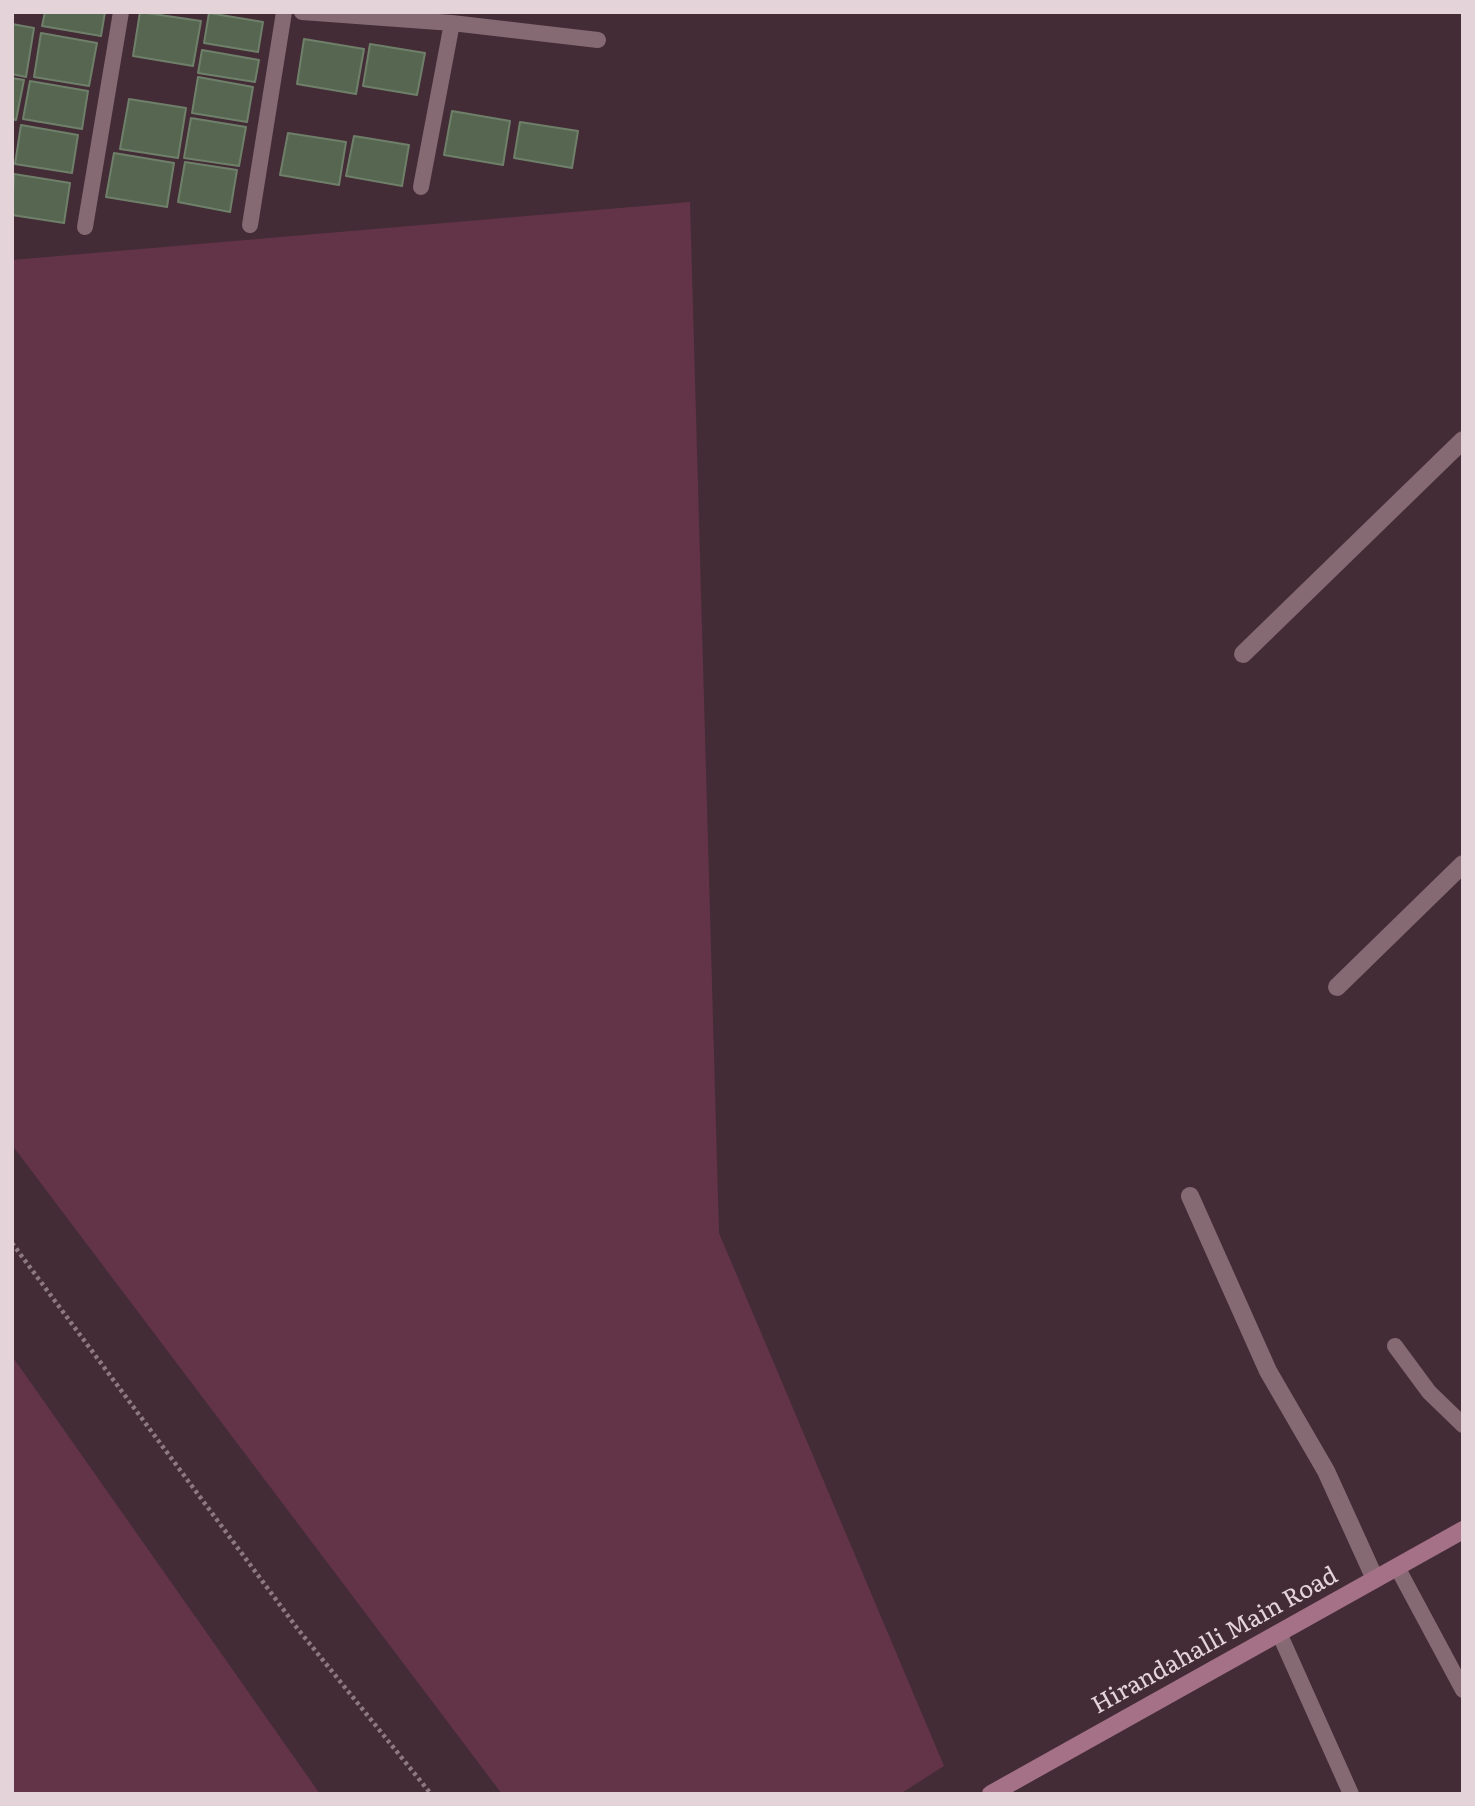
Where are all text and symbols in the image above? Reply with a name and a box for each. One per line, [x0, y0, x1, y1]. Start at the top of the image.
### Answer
street label: Hirandahalli Main Road [1087, 1561, 1343, 1721]

